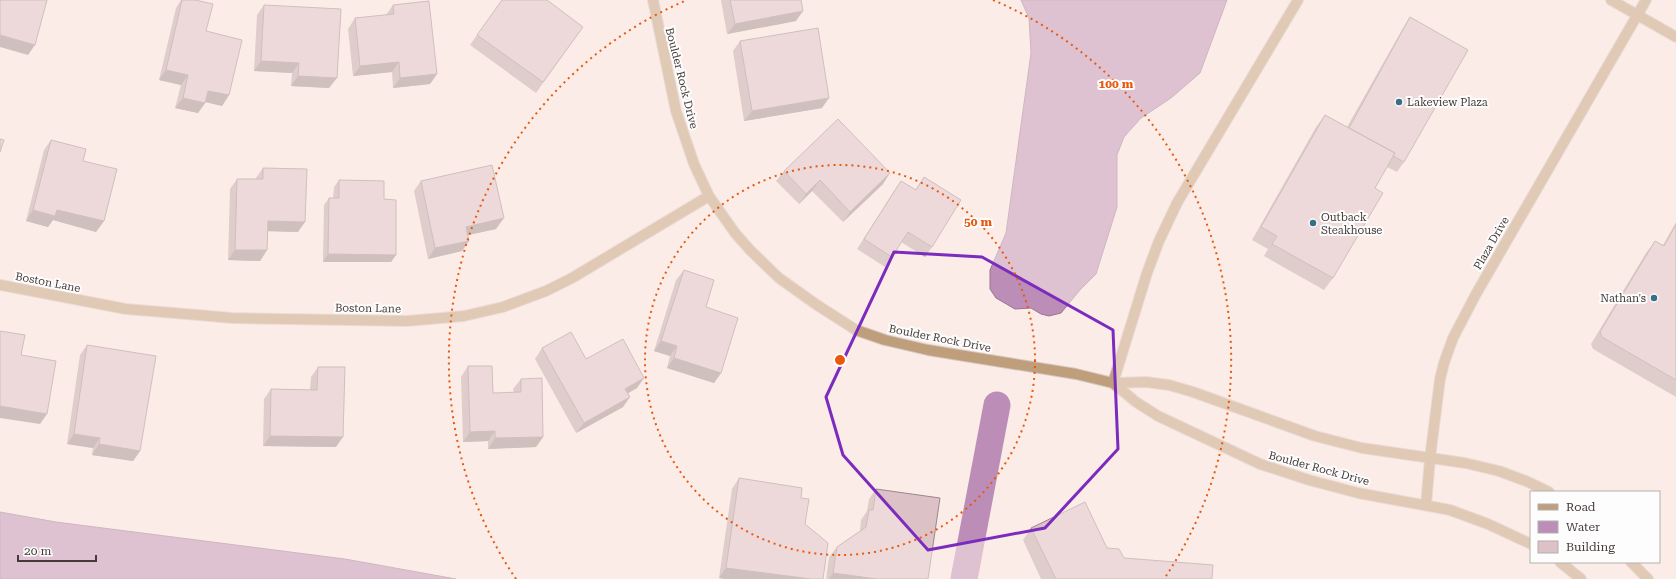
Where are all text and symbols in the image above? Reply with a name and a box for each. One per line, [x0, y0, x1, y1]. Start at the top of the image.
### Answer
street label: Boulder Rock Drive [663, 26, 700, 130]
text: 100 m [1099, 77, 1134, 91]
place label: Lakeview Plaza [1407, 96, 1488, 109]
marker: Lakeview Plaza [1394, 97, 1404, 107]
place label: Outback Steakhouse [1321, 211, 1382, 237]
street label: Plaza Drive [1471, 214, 1512, 272]
text: 50 m [964, 215, 992, 229]
marker: Outback Steakhouse [1308, 218, 1318, 228]
street label: Boston Lane [14, 270, 82, 295]
place label: Nathan's [1600, 292, 1646, 305]
marker: Nathan's [1649, 293, 1659, 303]
street label: Boston Lane [335, 301, 401, 316]
street label: Boulder Rock Drive [888, 322, 992, 355]
centre of rings [833, 353, 847, 367]
street label: Boulder Rock Drive [1267, 449, 1371, 488]
legend [1530, 491, 1660, 563]
text: Road [1566, 500, 1596, 514]
text: Water [1566, 520, 1600, 534]
scale bar [18, 537, 96, 563]
text: Building [1566, 540, 1615, 554]
text: 20 m [24, 544, 51, 558]

